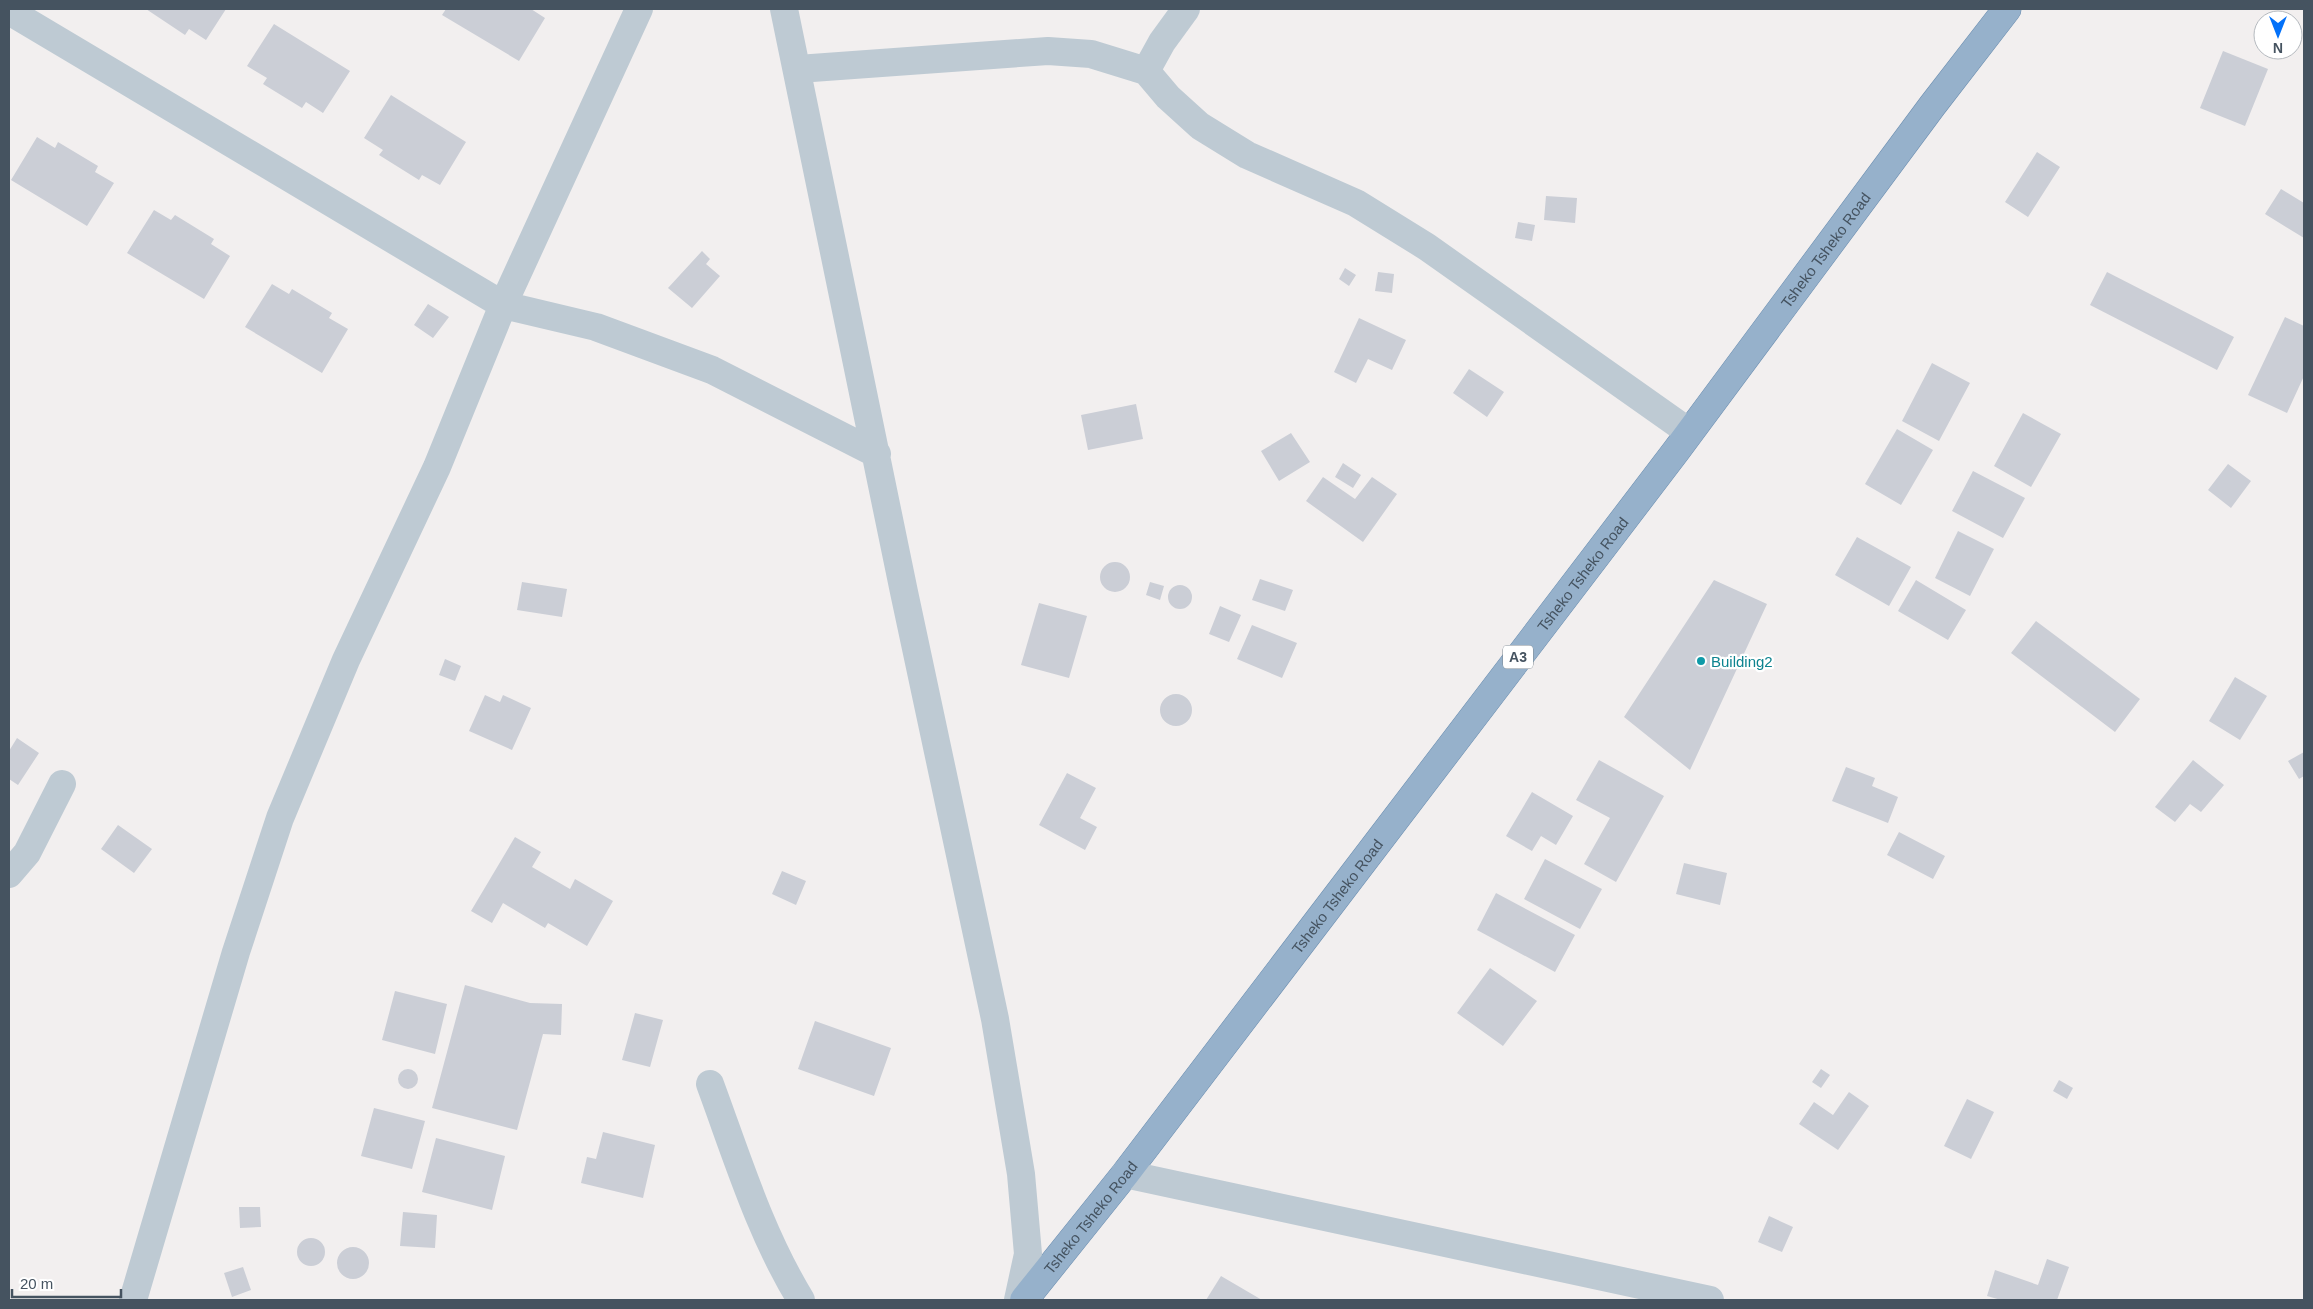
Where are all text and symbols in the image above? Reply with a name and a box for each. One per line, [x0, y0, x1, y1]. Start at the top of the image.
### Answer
north arrow [2253, 10, 2303, 60]
text: N [2273, 40, 2283, 56]
street label: Tsheko Tsheko Road [1777, 189, 1874, 311]
street label: Tsheko Tsheko Road [1533, 513, 1631, 634]
road number: A3 [1503, 646, 1533, 669]
place label: Building2 [1711, 653, 1773, 670]
marker: Building2 [1695, 655, 1707, 667]
street label: Tsheko Tsheko Road [1288, 836, 1386, 956]
street label: Tsheko Tsheko Road [1040, 1158, 1140, 1277]
scale bar [12, 1266, 121, 1298]
text: 20 m [20, 1275, 53, 1292]

